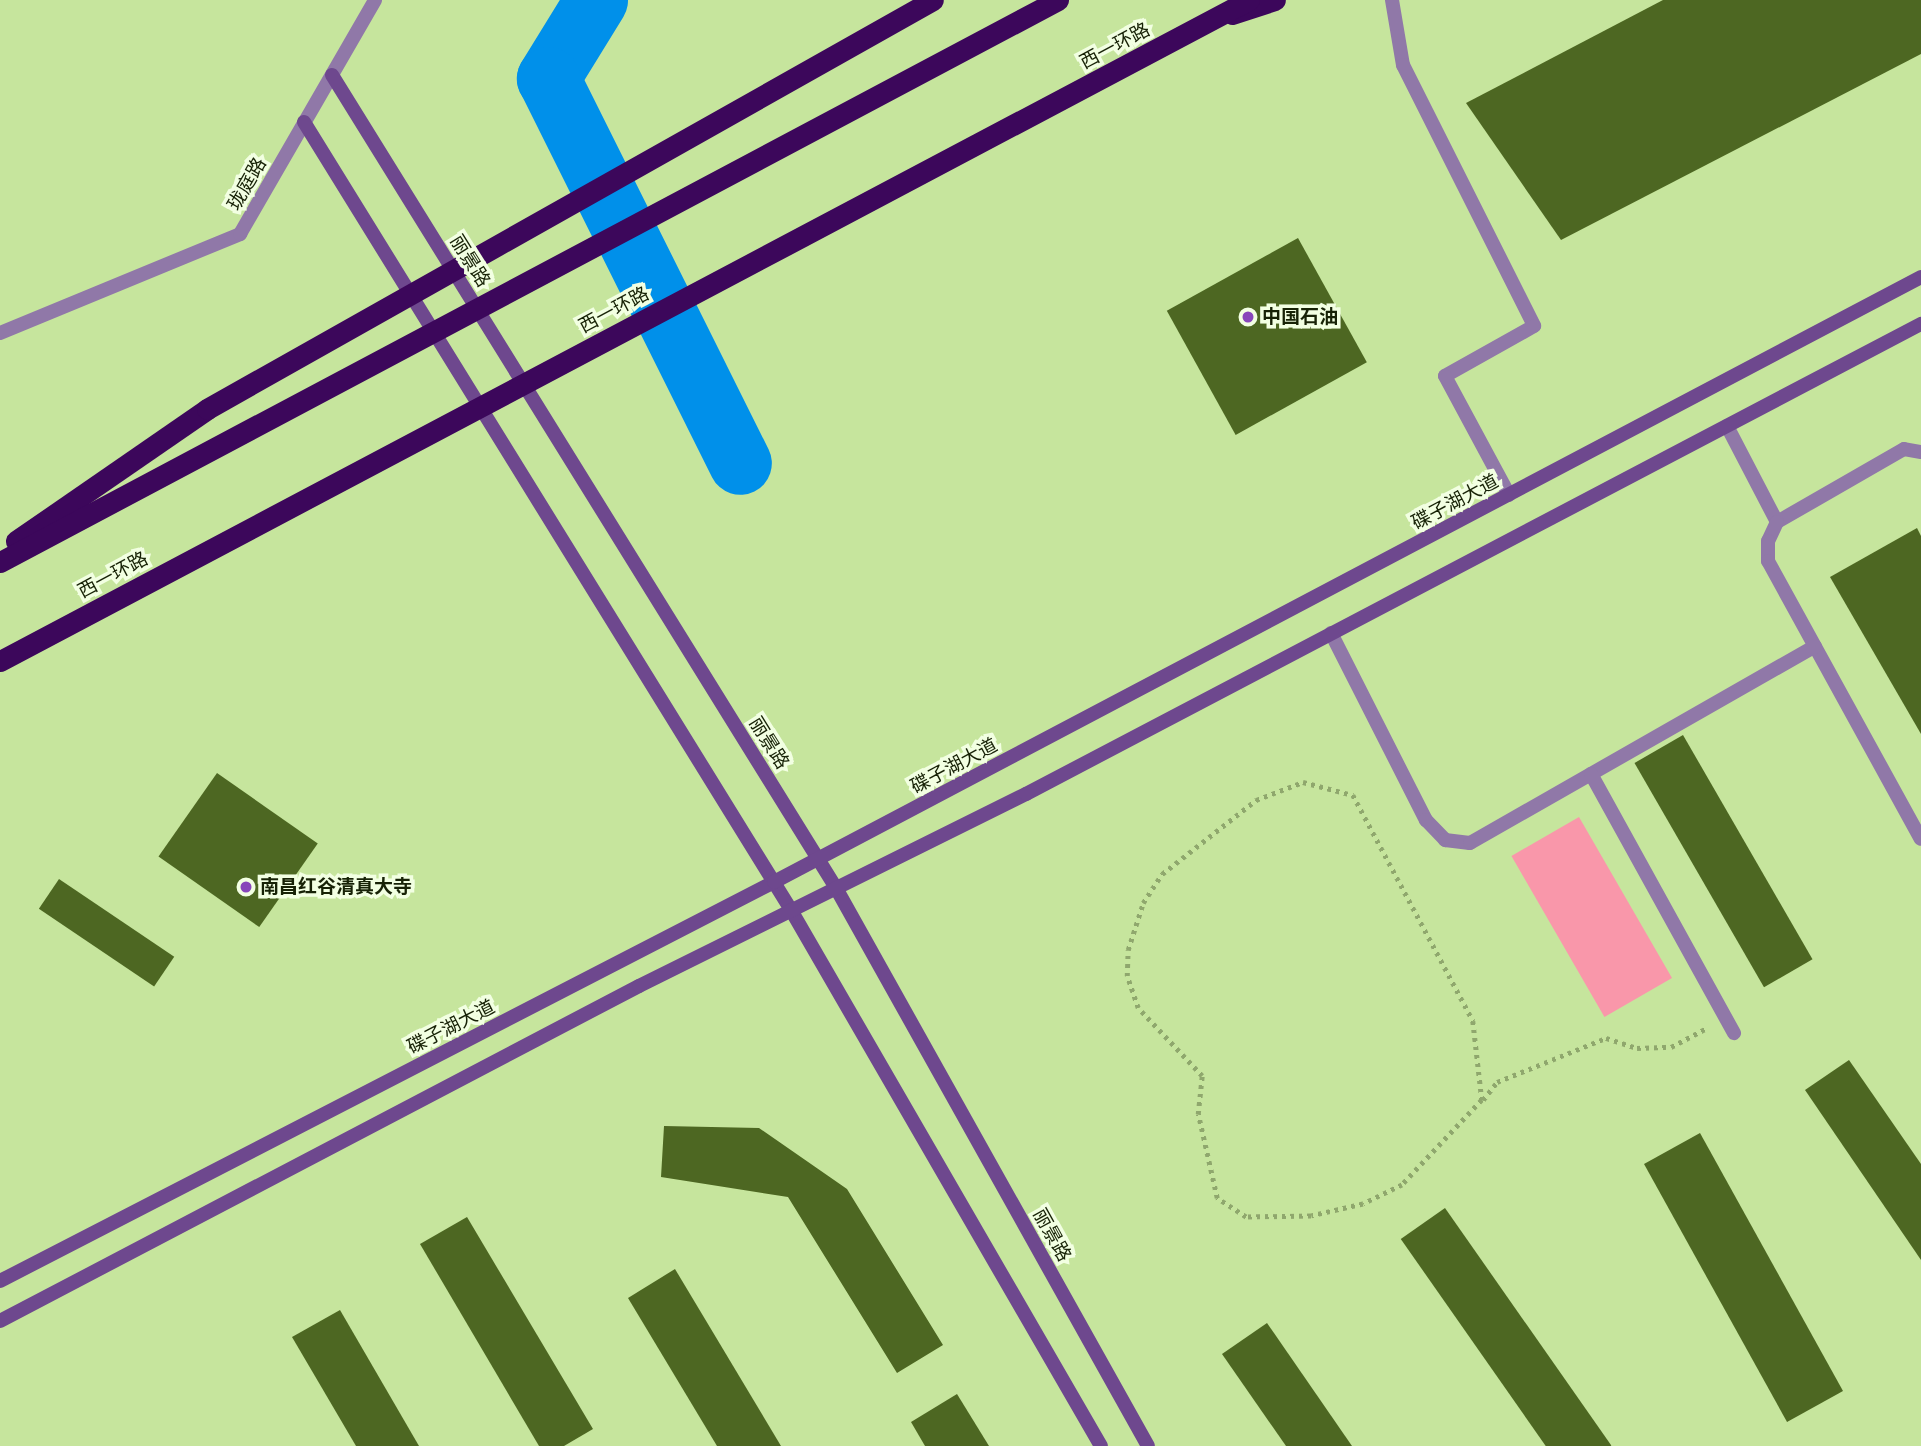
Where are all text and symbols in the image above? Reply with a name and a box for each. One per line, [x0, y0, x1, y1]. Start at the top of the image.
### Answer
street label: 西一环路 [1076, 18, 1154, 74]
street label: 珑庭路 [223, 154, 271, 214]
street label: 丽景路 [445, 231, 495, 291]
street label: 西一环路 [575, 282, 653, 338]
place label: 中国石油 [1262, 306, 1338, 328]
marker: 中国石油 [1240, 309, 1256, 325]
street label: 碟子湖大道 [1408, 470, 1502, 534]
street label: 西一环路 [74, 547, 152, 603]
street label: 丽景路 [744, 713, 794, 773]
street label: 碟子湖大道 [907, 734, 1001, 798]
place label: 南昌红谷清真大寺 [260, 876, 412, 898]
marker: 南昌红谷清真大寺 [238, 879, 254, 895]
street label: 碟子湖大道 [404, 995, 498, 1059]
street label: 丽景路 [1028, 1205, 1076, 1265]

